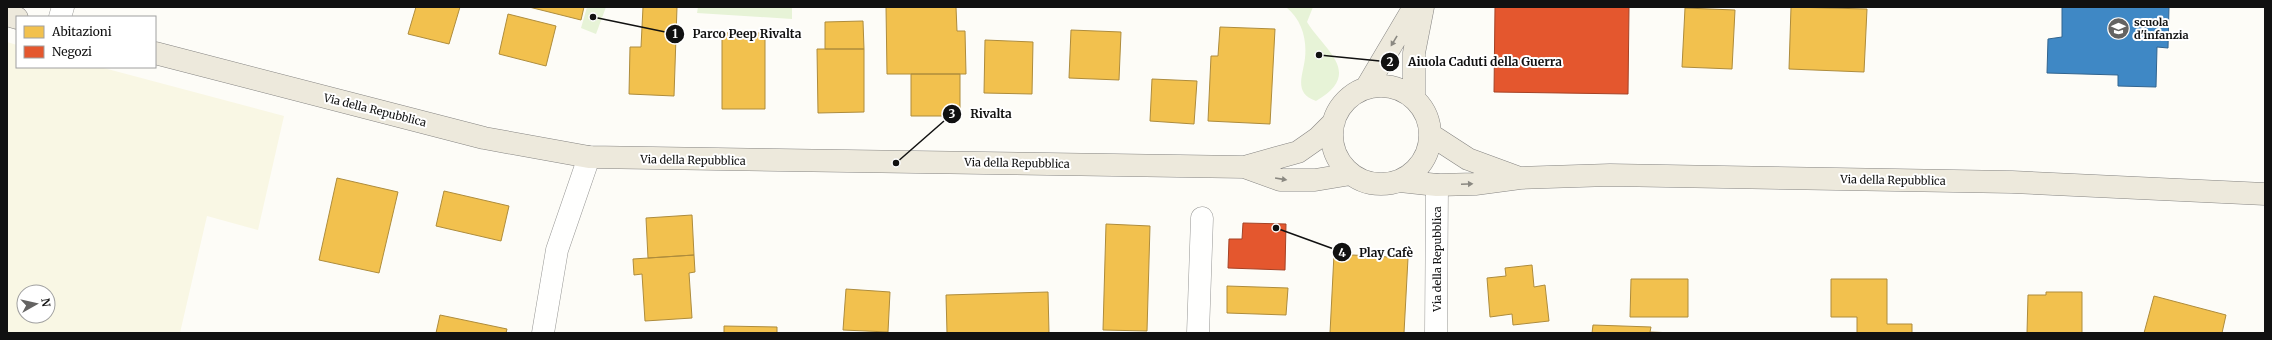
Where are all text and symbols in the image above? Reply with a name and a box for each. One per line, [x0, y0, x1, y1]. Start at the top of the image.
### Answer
school or university icon: scuola d'infanzia [2106, 15, 2132, 41]
place label: scuola d'infanzia [2134, 15, 2189, 42]
legend [16, 16, 156, 68]
callout: Parco Peep Rivalta [665, 22, 810, 46]
text: Abitazioni [51, 24, 112, 39]
text: 1 [672, 26, 678, 41]
text: Parco Peep Rivalta [693, 26, 802, 41]
one-way arrow [1391, 35, 1398, 47]
text: Negozi [52, 44, 92, 59]
callout: Aiuola Caduti della Guerra [1380, 50, 1570, 74]
text: 2 [1386, 54, 1394, 69]
text: Aiuola Caduti della Guerra [1407, 54, 1562, 69]
street label: Via della Repubblica [321, 90, 428, 130]
callout: Rivalta [942, 102, 1020, 126]
text: 3 [949, 106, 956, 121]
text: Rivalta [970, 106, 1012, 121]
street label: Via della Repubblica [639, 152, 746, 168]
street label: Via della Repubblica [963, 155, 1070, 171]
street label: Via della Repubblica [1839, 172, 1946, 188]
one-way arrow [1275, 176, 1287, 182]
one-way arrow [1461, 181, 1473, 188]
street label: Via della Repubblica [1430, 206, 1444, 313]
callout: Play Cafè [1332, 240, 1421, 264]
text: 4 [1338, 245, 1346, 260]
text: Play Cafè [1359, 245, 1413, 260]
north arrow [16, 284, 56, 324]
text: N [38, 297, 53, 308]

